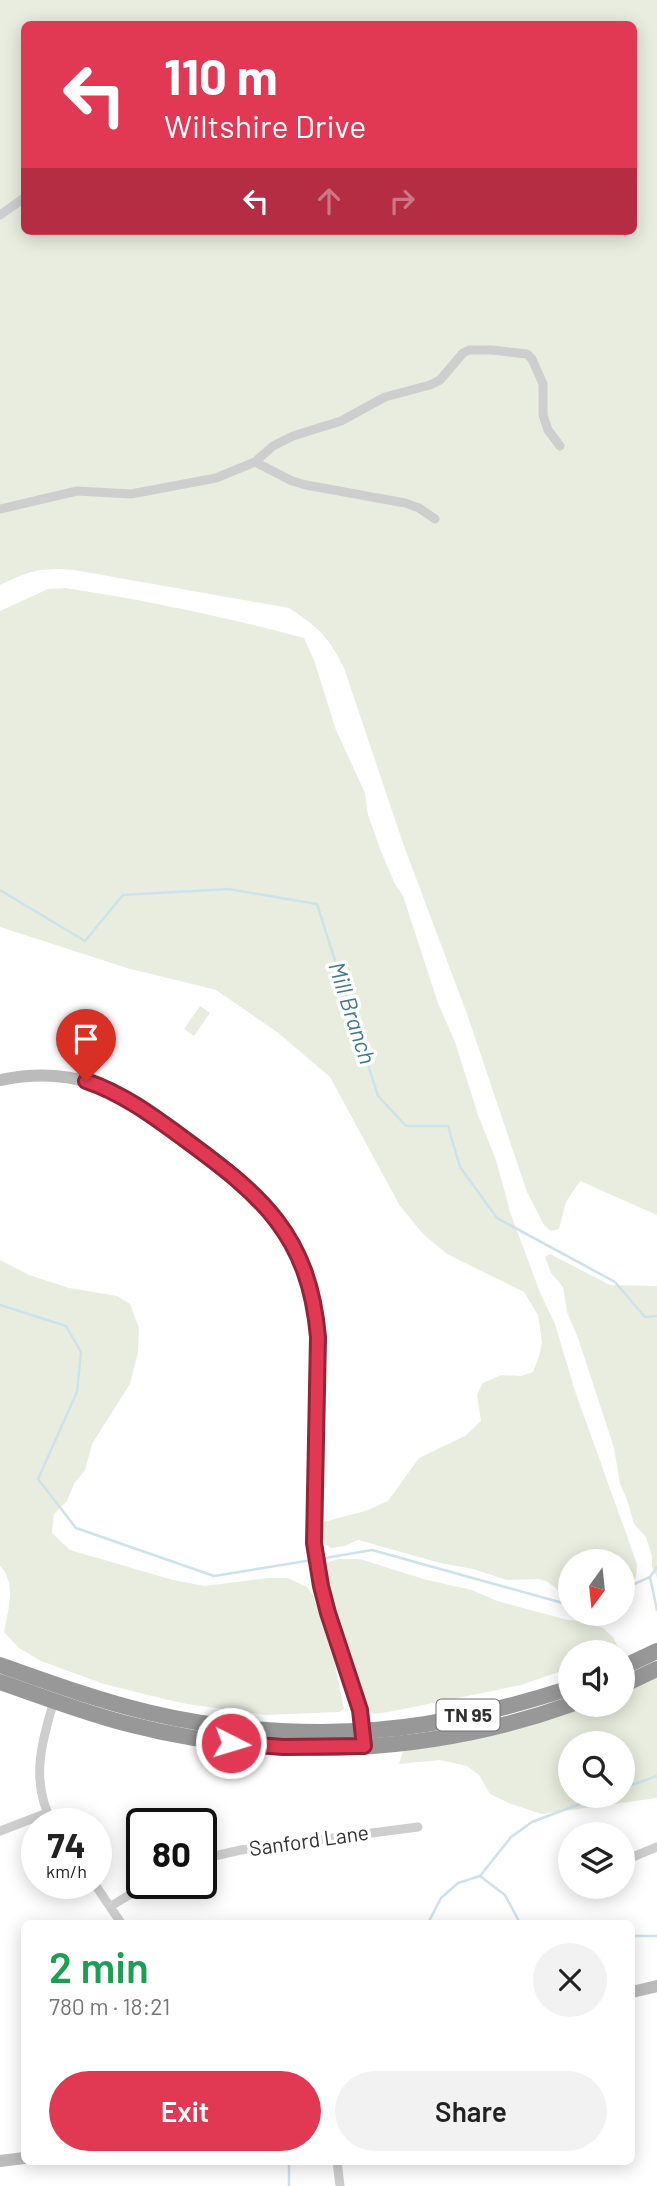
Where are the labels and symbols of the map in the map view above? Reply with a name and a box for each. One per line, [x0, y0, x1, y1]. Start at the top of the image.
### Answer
water label: Mill Branch [323, 958, 383, 1067]
pin [56, 1009, 116, 1081]
north arrow [558, 1549, 635, 1626]
road number: TN 95 [436, 1700, 500, 1730]
position arrow [194, 1706, 268, 1780]
speed limit sign: 80 [126, 1808, 217, 1899]
street label: Sanford Lane [247, 1819, 370, 1860]

